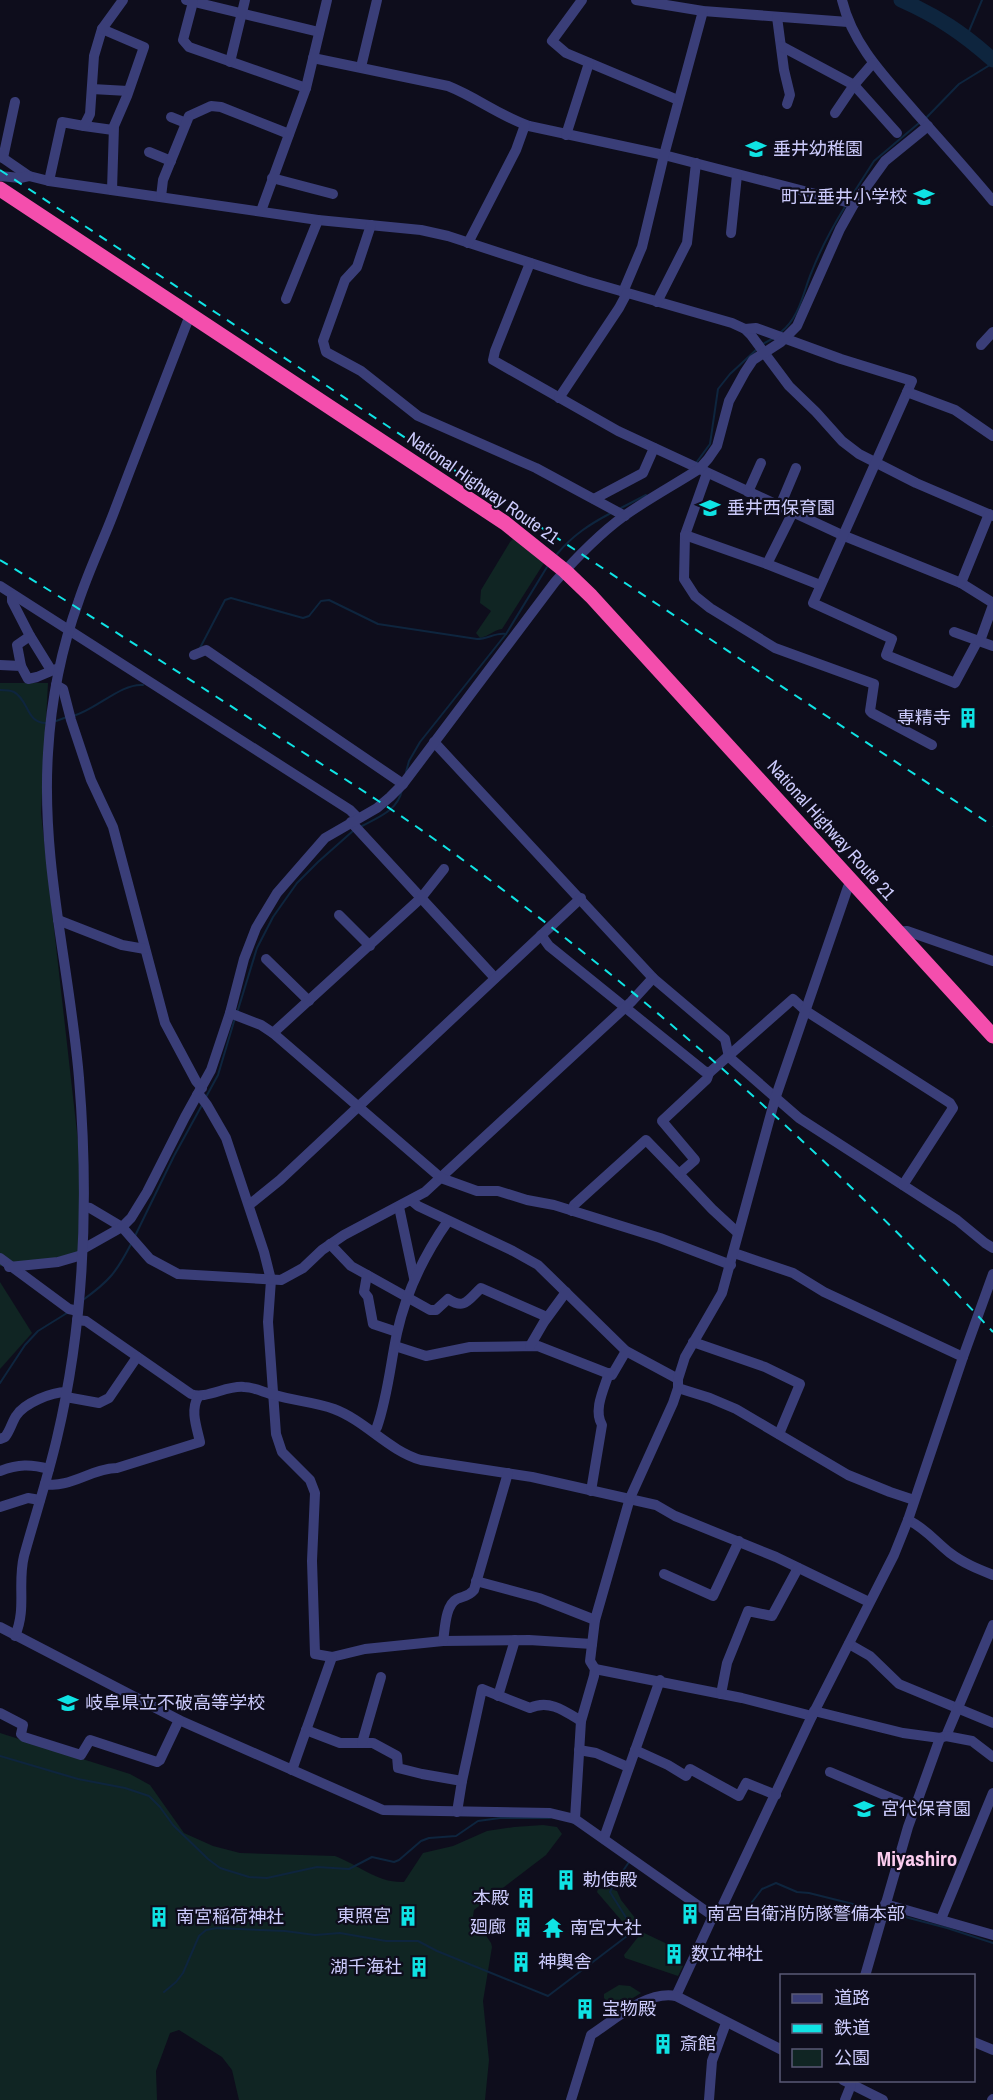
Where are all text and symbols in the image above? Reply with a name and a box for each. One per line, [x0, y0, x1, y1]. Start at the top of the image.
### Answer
place label: 垂井幼稚園 [773, 136, 863, 161]
school or university icon: 垂井幼稚園 [744, 137, 768, 161]
place label: 町立垂井小学校 [781, 184, 907, 209]
school or university icon: 町立垂井小学校 [912, 185, 936, 209]
street label: National Highway Route 21 [402, 426, 565, 550]
place label: 垂井西保育園 [727, 495, 835, 520]
school or university icon: 垂井西保育園 [698, 496, 722, 520]
place label: 専精寺 [897, 705, 951, 730]
building icon: 専精寺 [956, 706, 980, 730]
street label: National Highway Route 21 [762, 754, 902, 906]
place label: 岐阜県立不破高等学校 [85, 1690, 265, 1715]
school or university icon: 岐阜県立不破高等学校 [56, 1691, 80, 1715]
place label: 宮代保育園 [881, 1796, 971, 1821]
school or university icon: 宮代保育園 [852, 1797, 876, 1821]
district label: Miyashiro [877, 1844, 957, 1873]
place label: 勅使殿 [582, 1867, 637, 1892]
building icon: 勅使殿 [554, 1868, 578, 1892]
place label: 本殿 [473, 1885, 509, 1910]
building icon: 本殿 [514, 1886, 538, 1910]
place label: 南宮自衛消防隊警備本部 [707, 1901, 905, 1926]
building icon: 南宮自衛消防隊警備本部 [678, 1902, 702, 1926]
place label: 東照宮 [337, 1903, 391, 1928]
place label: 南宮稲荷神社 [176, 1904, 284, 1929]
building icon: 東照宮 [396, 1904, 420, 1928]
building icon: 南宮稲荷神社 [147, 1905, 171, 1929]
place label: 廻廊 [470, 1914, 506, 1939]
building icon: 廻廊 [511, 1915, 535, 1939]
place label: 南宮大社 [570, 1915, 642, 1940]
temple icon: 南宮大社 [541, 1916, 565, 1940]
place label: 数立神社 [691, 1941, 763, 1966]
building icon: 数立神社 [662, 1942, 686, 1966]
place label: 神輿舎 [538, 1949, 592, 1974]
building icon: 神輿舎 [509, 1950, 533, 1974]
place label: 湖千海社 [330, 1954, 402, 1979]
building icon: 湖千海社 [407, 1955, 431, 1979]
legend [780, 1974, 975, 2082]
text: 道路 [834, 1985, 870, 2010]
place label: 宝物殿 [602, 1996, 656, 2021]
building icon: 宝物殿 [573, 1997, 597, 2021]
text: 鉄道 [834, 2015, 870, 2040]
place label: 斎館 [680, 2031, 716, 2056]
building icon: 斎館 [651, 2032, 675, 2056]
text: 公園 [834, 2045, 870, 2070]

